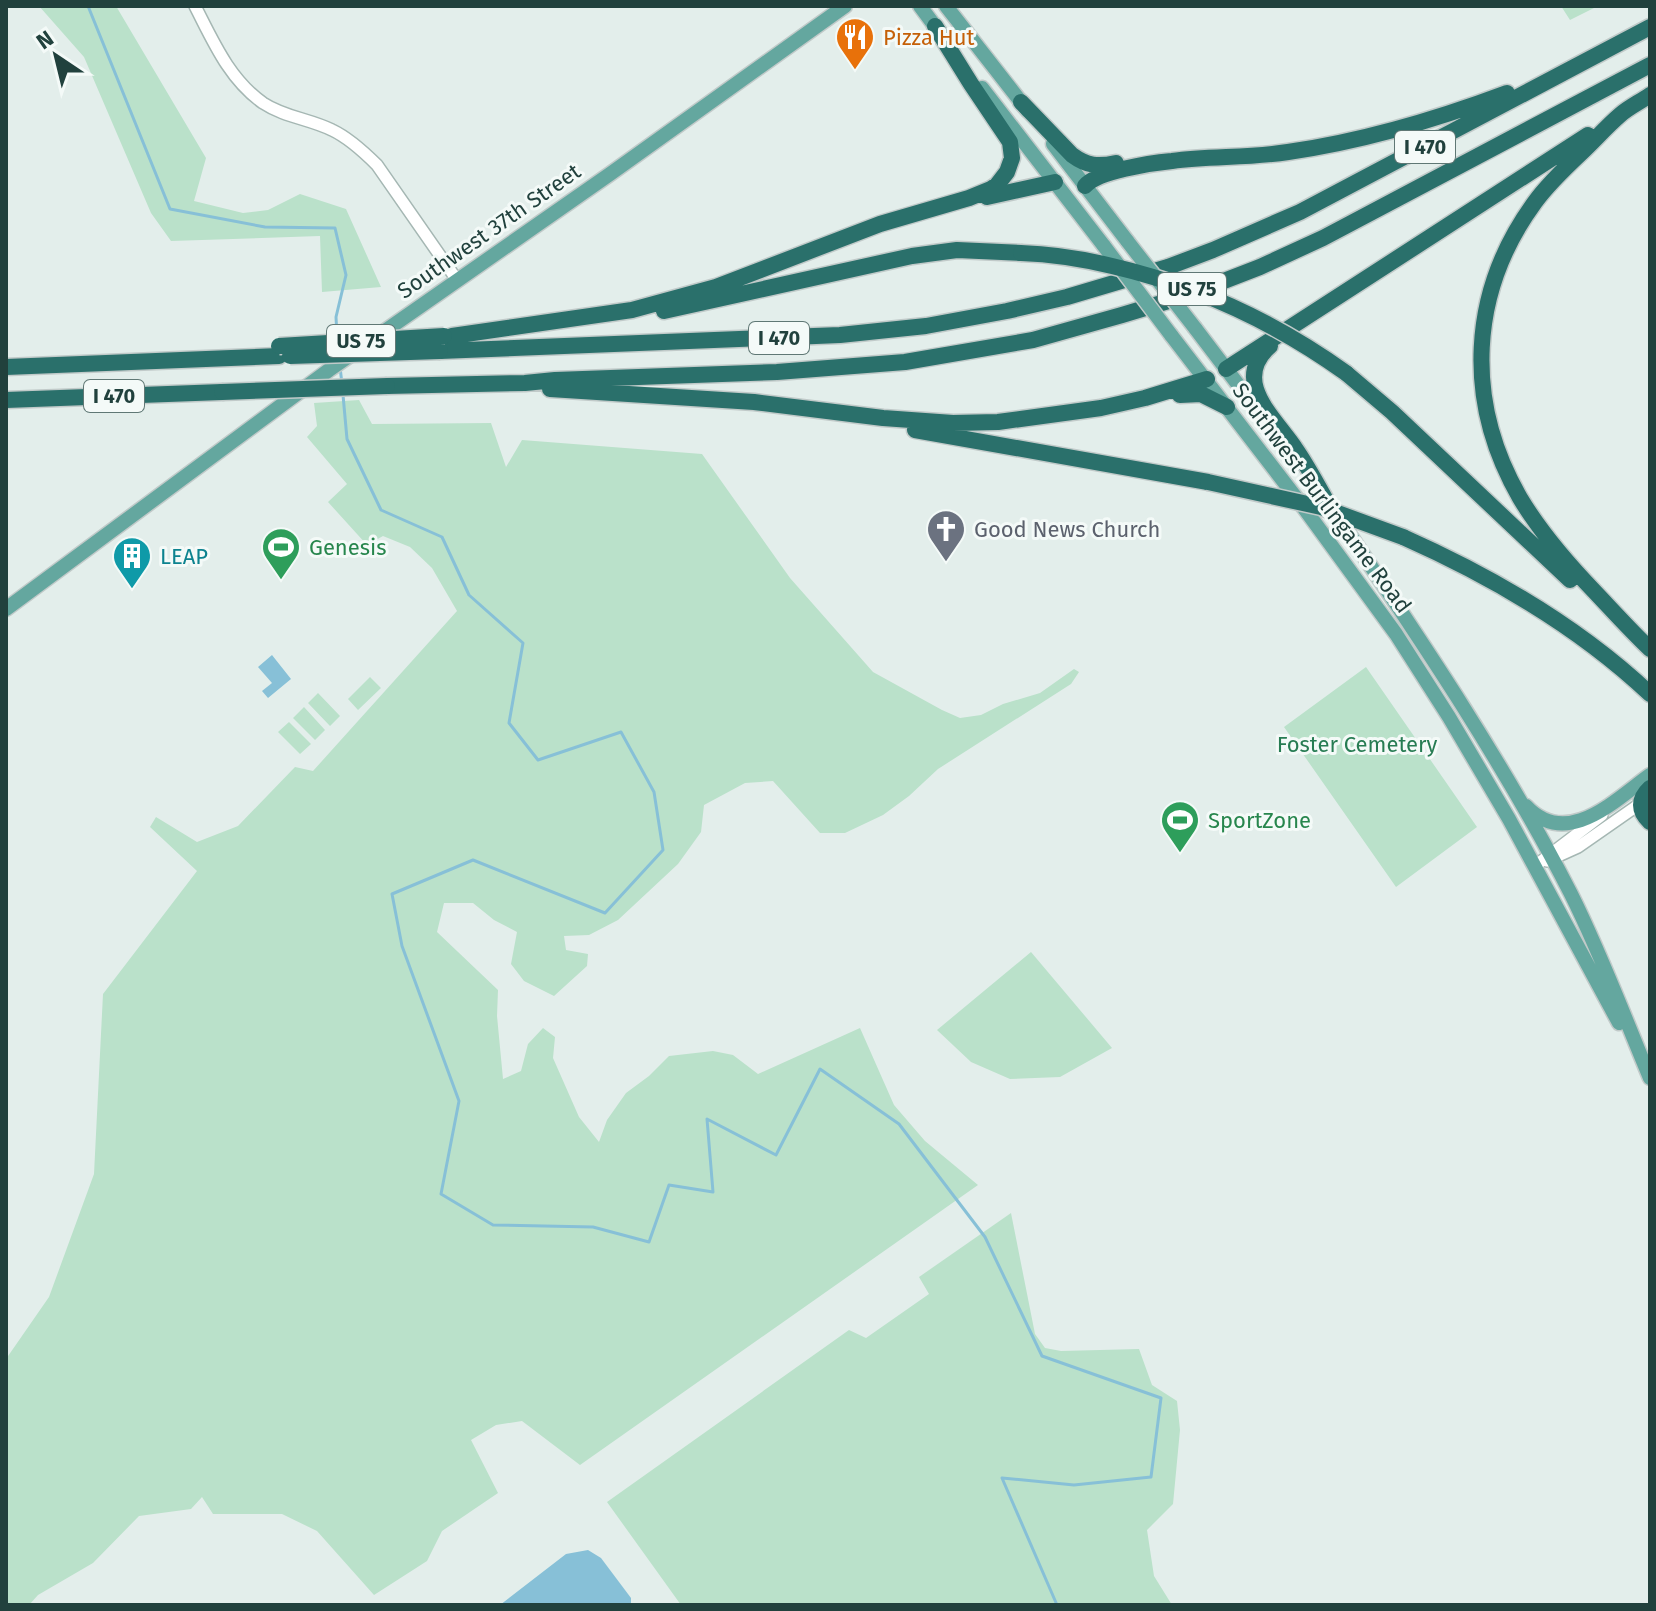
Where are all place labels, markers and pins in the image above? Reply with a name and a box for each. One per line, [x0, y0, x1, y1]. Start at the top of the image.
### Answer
restaurant icon: Pizza Hut [834, 16, 876, 71]
place label: Pizza Hut [883, 24, 974, 51]
church icon: Good News Church [925, 508, 967, 563]
place label: Good News Church [974, 516, 1161, 543]
sports icon: Genesis [260, 526, 302, 581]
place label: Genesis [309, 534, 387, 561]
building icon: LEAP [111, 535, 153, 590]
place label: LEAP [160, 543, 208, 570]
sports icon: SportZone [1159, 799, 1201, 854]
place label: SportZone [1208, 807, 1311, 834]

